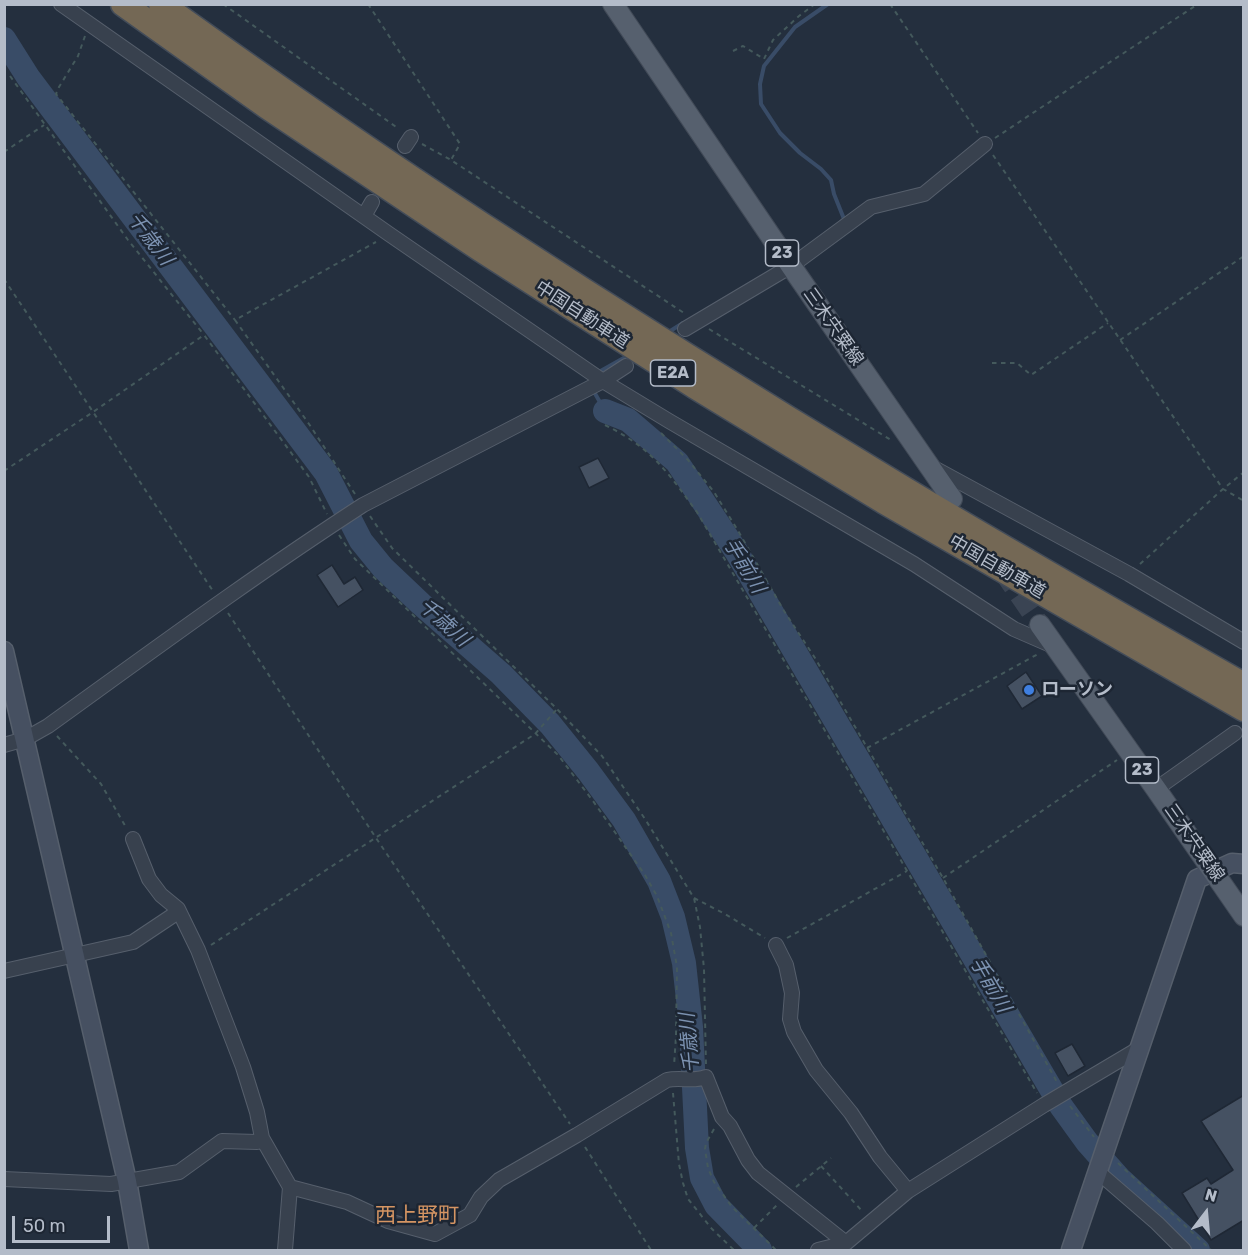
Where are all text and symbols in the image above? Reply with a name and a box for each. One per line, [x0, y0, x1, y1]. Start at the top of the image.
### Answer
water label: 千歳川 [122, 208, 178, 270]
road number: 23 [766, 240, 798, 266]
street label: 中国自動車道 [531, 277, 633, 353]
street label: 三木宍粟線 [798, 284, 868, 370]
road number: E2A [650, 360, 696, 386]
street label: 中国自動車道 [945, 531, 1049, 603]
water label: 手前川 [718, 534, 770, 598]
water label: 千歳川 [414, 594, 474, 652]
place label: ローソン [1041, 679, 1113, 701]
marker: ローソン [1022, 683, 1036, 697]
road number: 23 [1126, 757, 1158, 783]
street label: 三木宍粟線 [1159, 800, 1229, 886]
water label: 手前川 [965, 953, 1015, 1017]
water label: 千歳川 [675, 1012, 705, 1074]
north arrow [1176, 1183, 1236, 1243]
text: N [1203, 1184, 1219, 1206]
district label: 西上野町 [375, 1203, 459, 1229]
scale bar [15, 1204, 112, 1242]
text: 50 m [23, 1215, 66, 1237]

